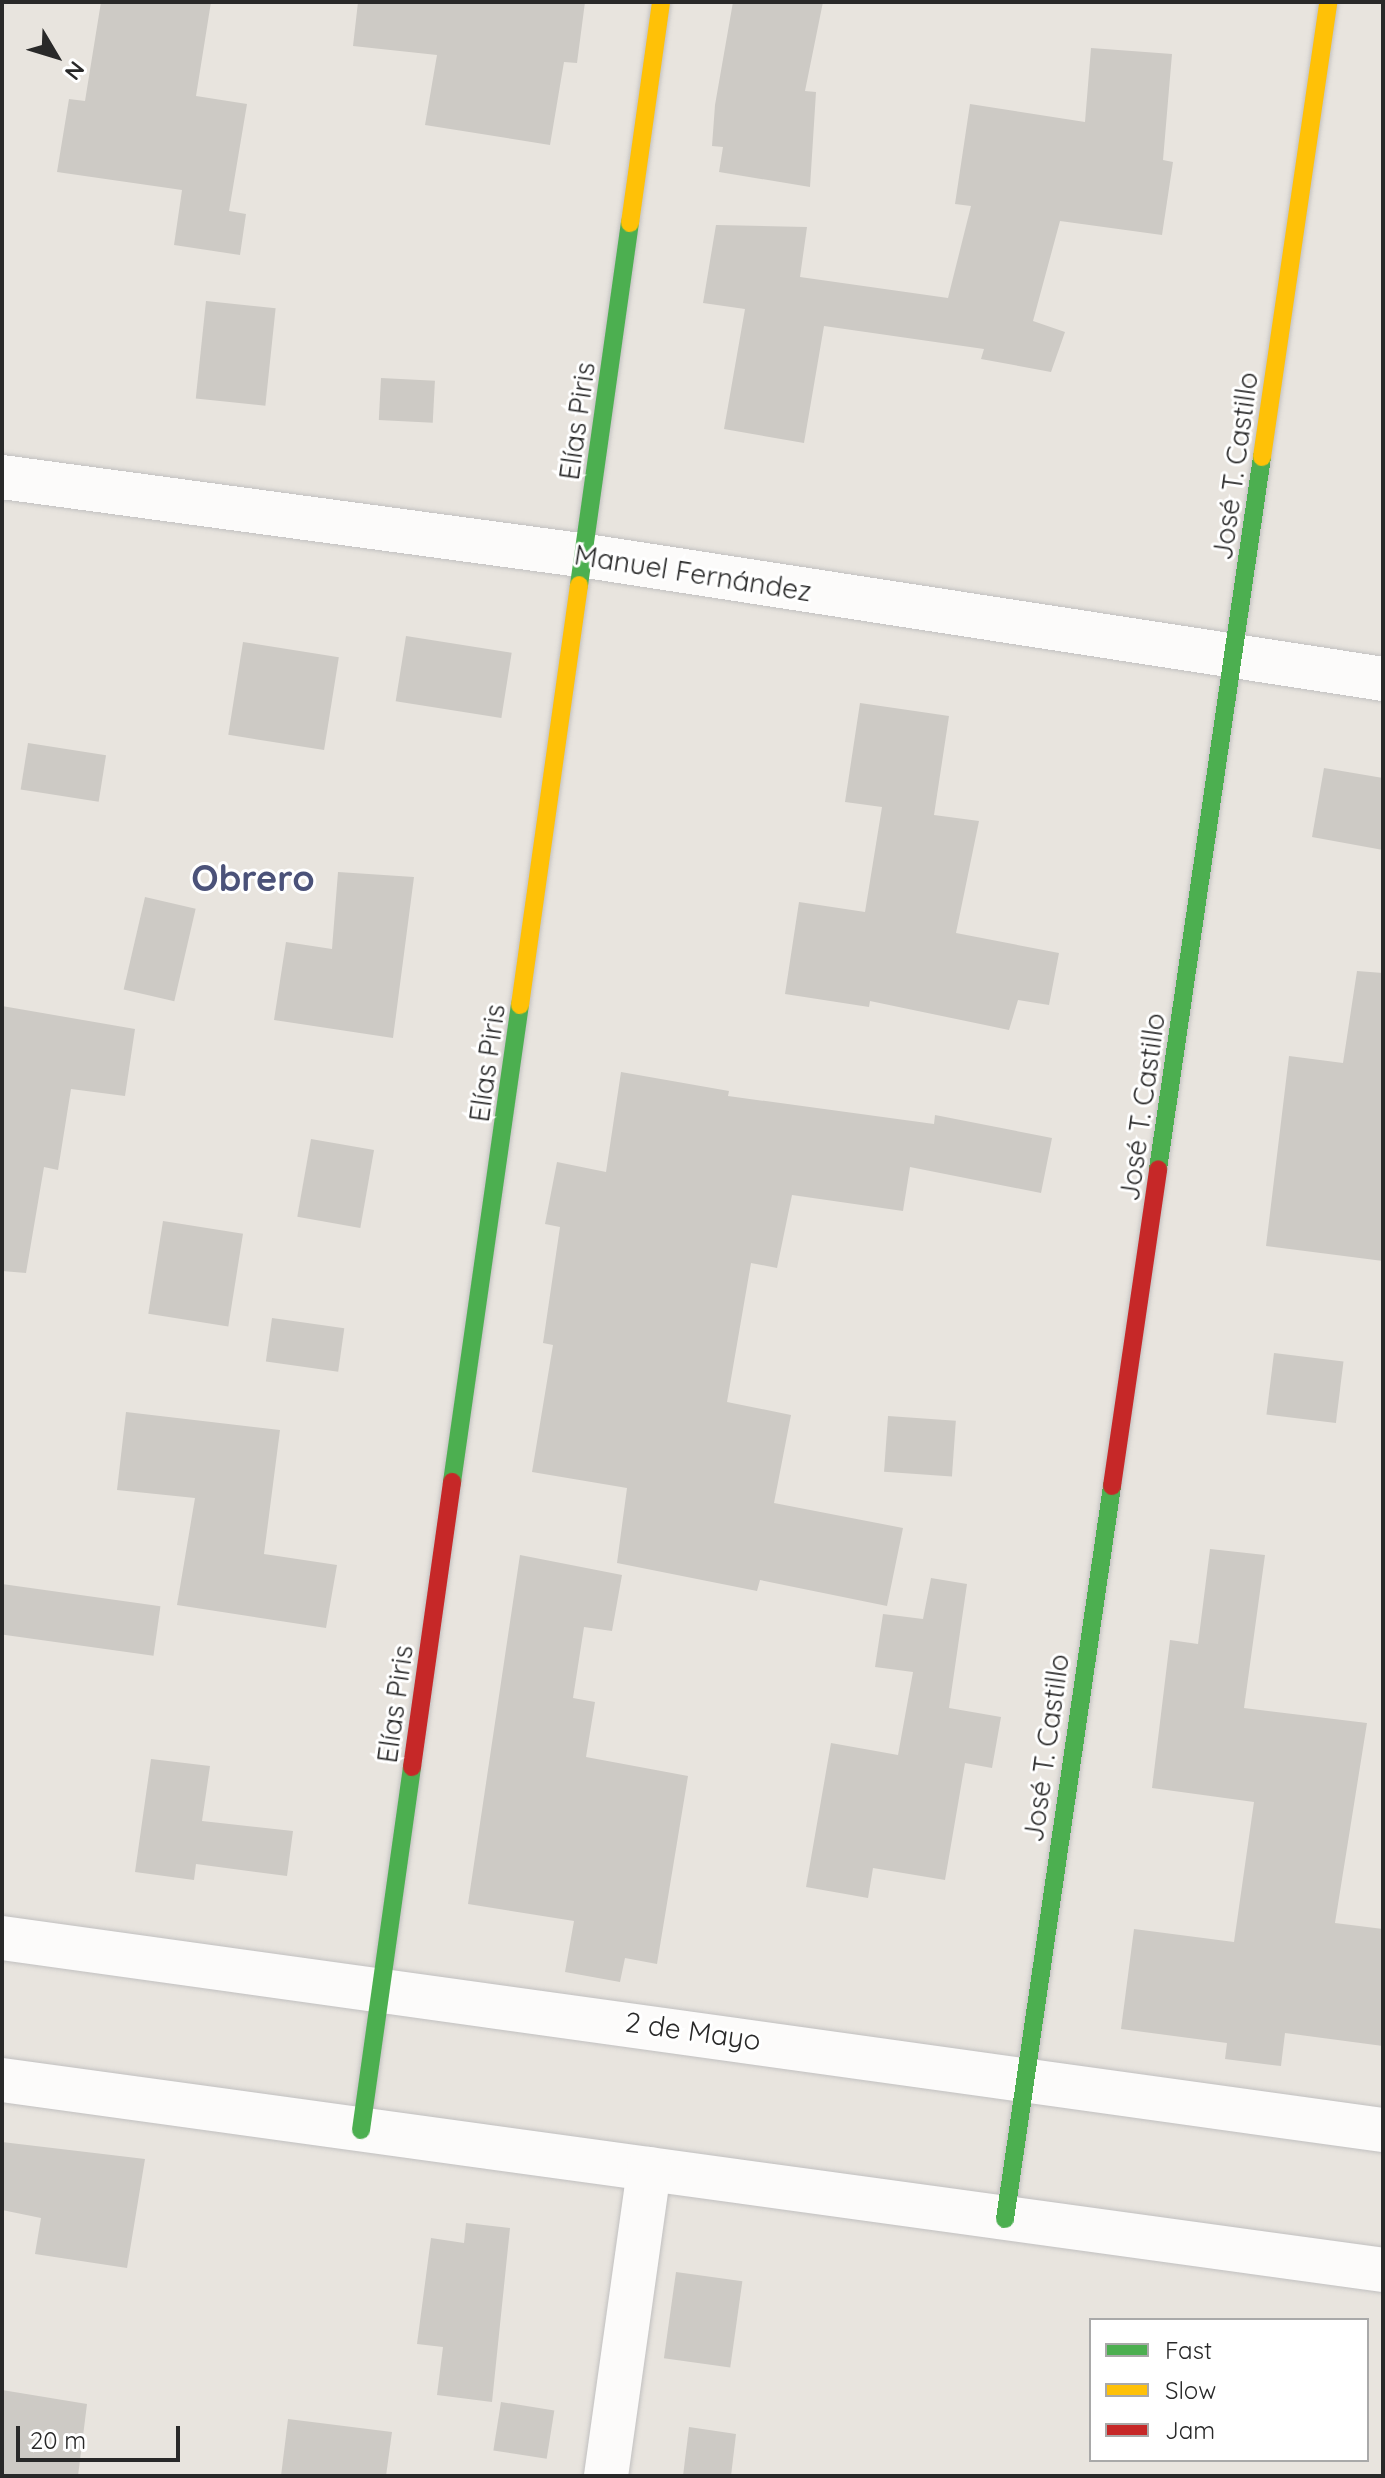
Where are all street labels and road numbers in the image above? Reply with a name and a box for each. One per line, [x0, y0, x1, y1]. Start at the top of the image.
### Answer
street label: Elías Piris [552, 360, 602, 482]
street label: José T. Castillo [1205, 370, 1265, 562]
street label: Manuel Fernández [572, 538, 814, 608]
street label: Elías Piris [462, 1002, 512, 1124]
street label: José T. Castillo [1112, 1011, 1172, 1203]
street label: Elías Piris [370, 1643, 420, 1765]
street label: José T. Castillo [1016, 1652, 1076, 1844]
street label: 2 de Mayo [623, 2005, 763, 2057]

